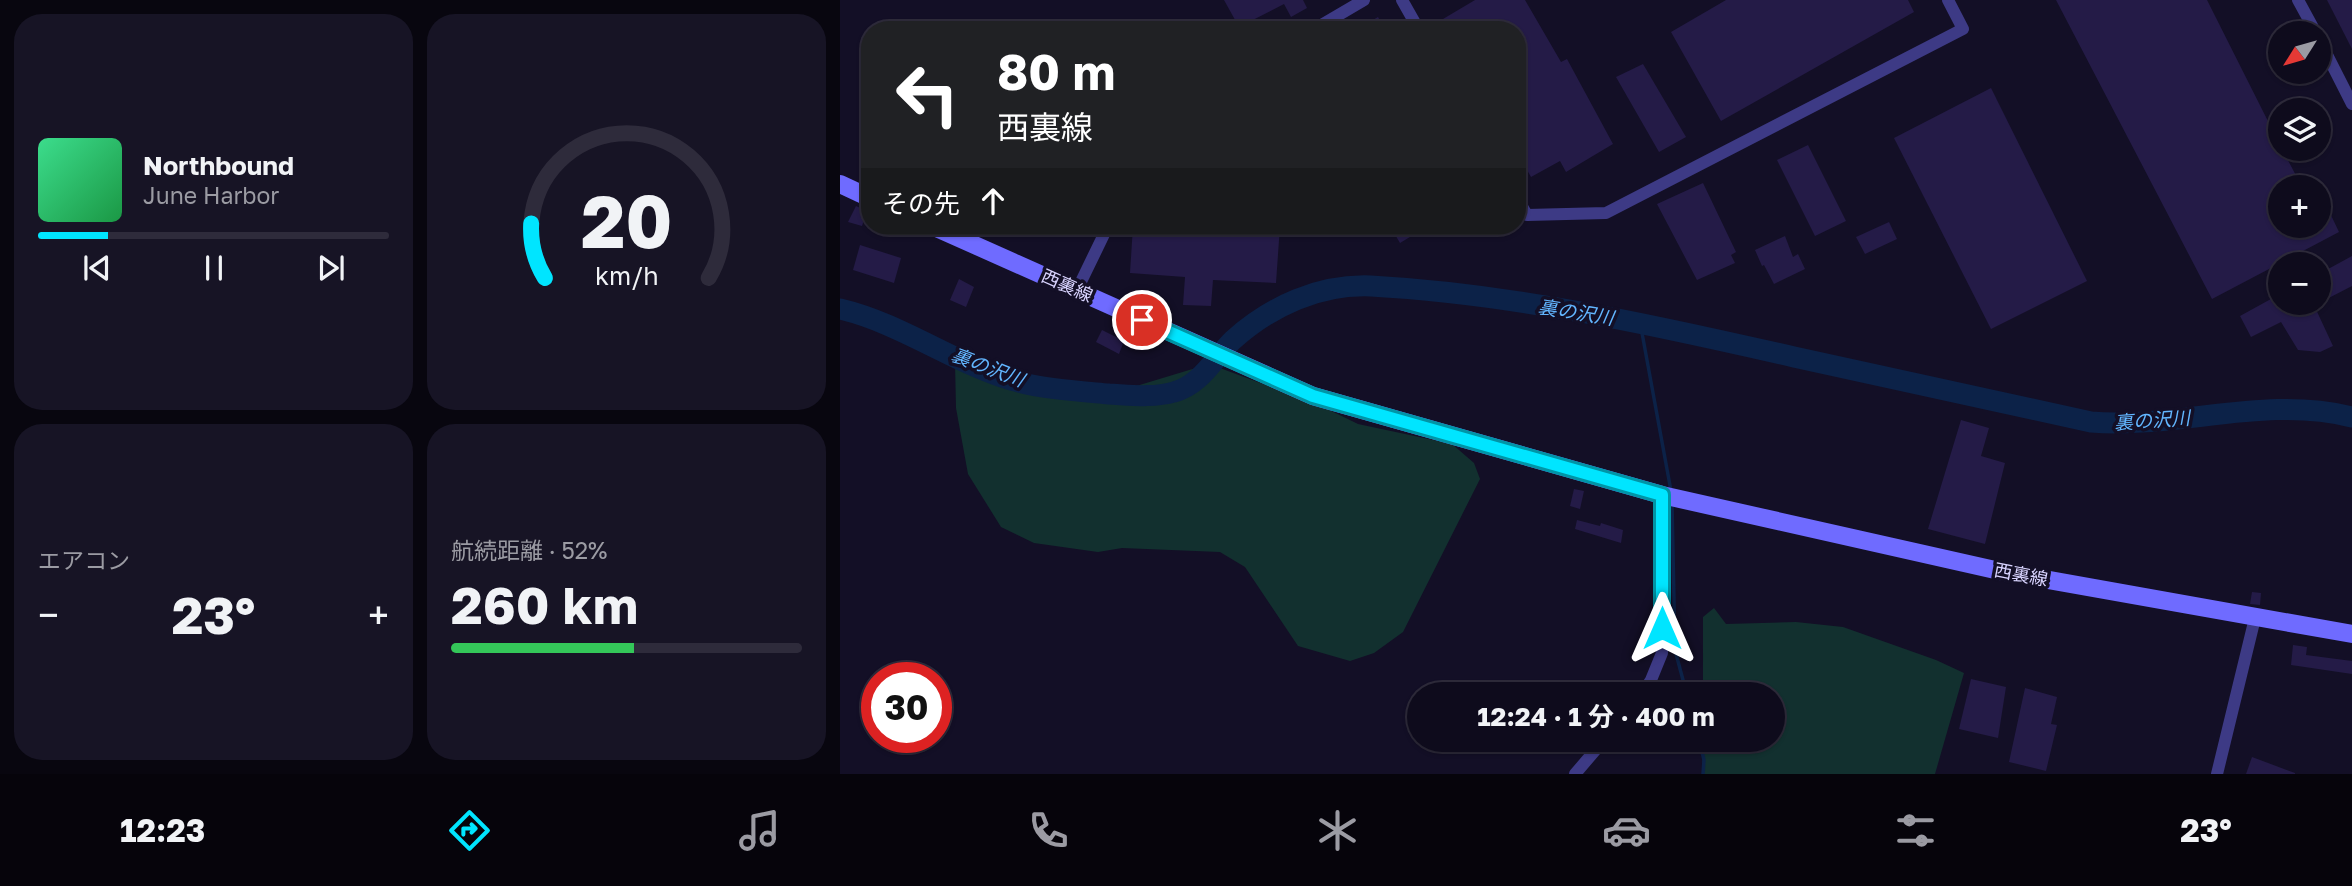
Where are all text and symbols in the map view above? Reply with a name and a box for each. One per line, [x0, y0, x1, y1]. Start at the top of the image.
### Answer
north arrow [2268, 21, 2331, 84]
map controls [2268, 21, 2331, 315]
text: 80 m [997, 42, 1115, 101]
icon: left [882, 49, 973, 140]
button: layers [2268, 98, 2331, 161]
text: 西裏線 [997, 108, 1093, 146]
text: Northbound [143, 150, 294, 181]
button: + [2268, 175, 2331, 238]
text: 20 [581, 178, 672, 265]
text: June Harbor [143, 181, 279, 209]
icon: ahead [974, 182, 1012, 220]
text: その先 [882, 188, 960, 219]
icon: previous [78, 249, 116, 287]
icon: pause [195, 249, 233, 287]
icon: next [312, 249, 350, 287]
button: − [2268, 252, 2331, 315]
text: km/h [595, 260, 658, 291]
street label: 西裏線 [1038, 264, 1097, 306]
pin [1112, 290, 1172, 350]
water label: 裏の沢川 [1537, 294, 1617, 329]
icon: arrive [1123, 301, 1161, 339]
water label: 裏の沢川 [949, 342, 1030, 392]
water label: 裏の沢川 [2113, 405, 2193, 434]
text: 航続距離 · 52% [451, 536, 607, 564]
text: エアコン [38, 546, 130, 574]
street label: 西裏線 [1993, 558, 2050, 590]
text: 260 km [451, 573, 638, 635]
text: 23° [172, 583, 255, 645]
position arrow [1625, 591, 1699, 665]
text: − [38, 592, 59, 637]
text: + [368, 592, 389, 637]
speed limit sign: 30 [861, 662, 952, 753]
text: 12:24 · 1 分 · 400 m [1477, 701, 1715, 732]
icon: directions [445, 806, 494, 855]
icon: music [735, 806, 784, 855]
icon: phone [1024, 806, 1073, 855]
icon: climate [1313, 806, 1362, 855]
icon: car [1602, 806, 1651, 855]
icon: filters [1891, 806, 1940, 855]
text: 12:23 [120, 811, 205, 849]
text: 23° [2180, 811, 2232, 849]

